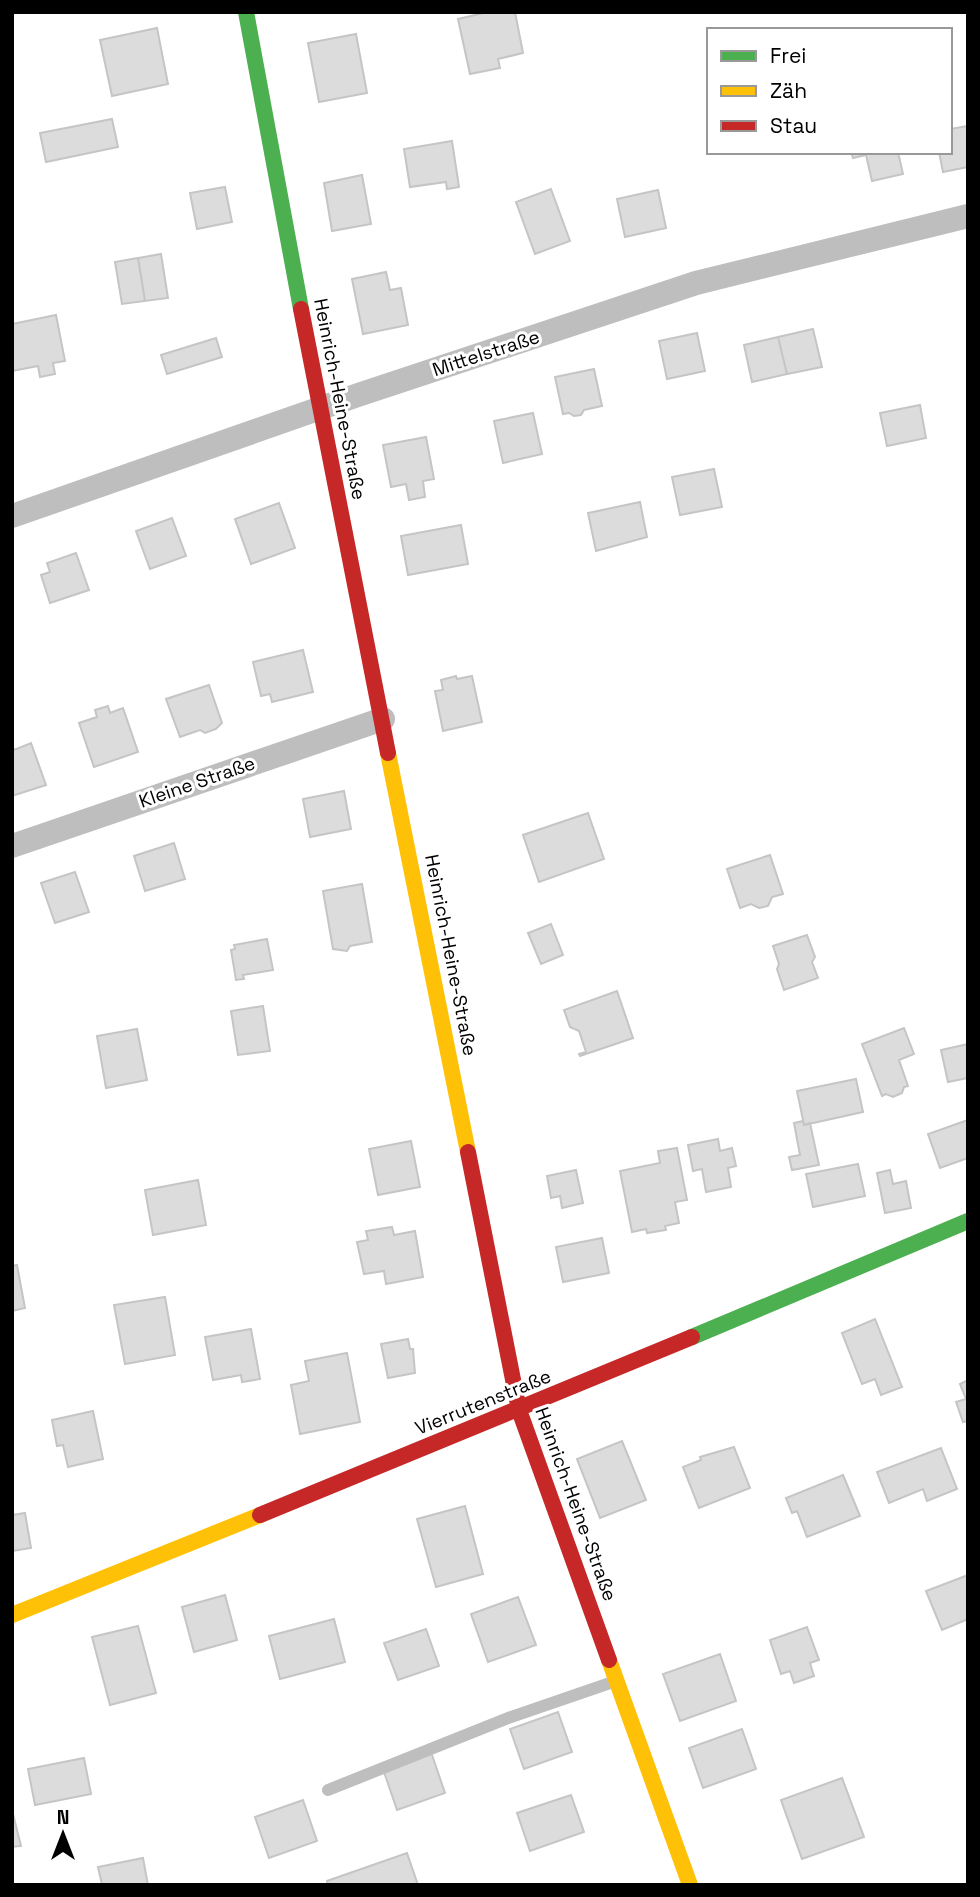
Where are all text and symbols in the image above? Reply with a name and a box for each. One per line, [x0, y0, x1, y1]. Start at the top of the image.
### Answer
legend [707, 28, 952, 154]
text: Frei [770, 42, 806, 69]
text: Zäh [770, 77, 807, 104]
text: Stau [770, 112, 817, 139]
street label: Heinrich-Heine-Straße [308, 296, 372, 502]
street label: Mittelstraße [429, 324, 543, 382]
street label: Kleine Straße [136, 750, 258, 814]
street label: Heinrich-Heine-Straße [419, 852, 483, 1058]
street label: Vierrutenstraße [411, 1363, 555, 1441]
street label: Heinrich-Heine-Straße [529, 1404, 623, 1604]
north arrow [28, 1799, 98, 1869]
text: N [57, 1805, 69, 1830]

